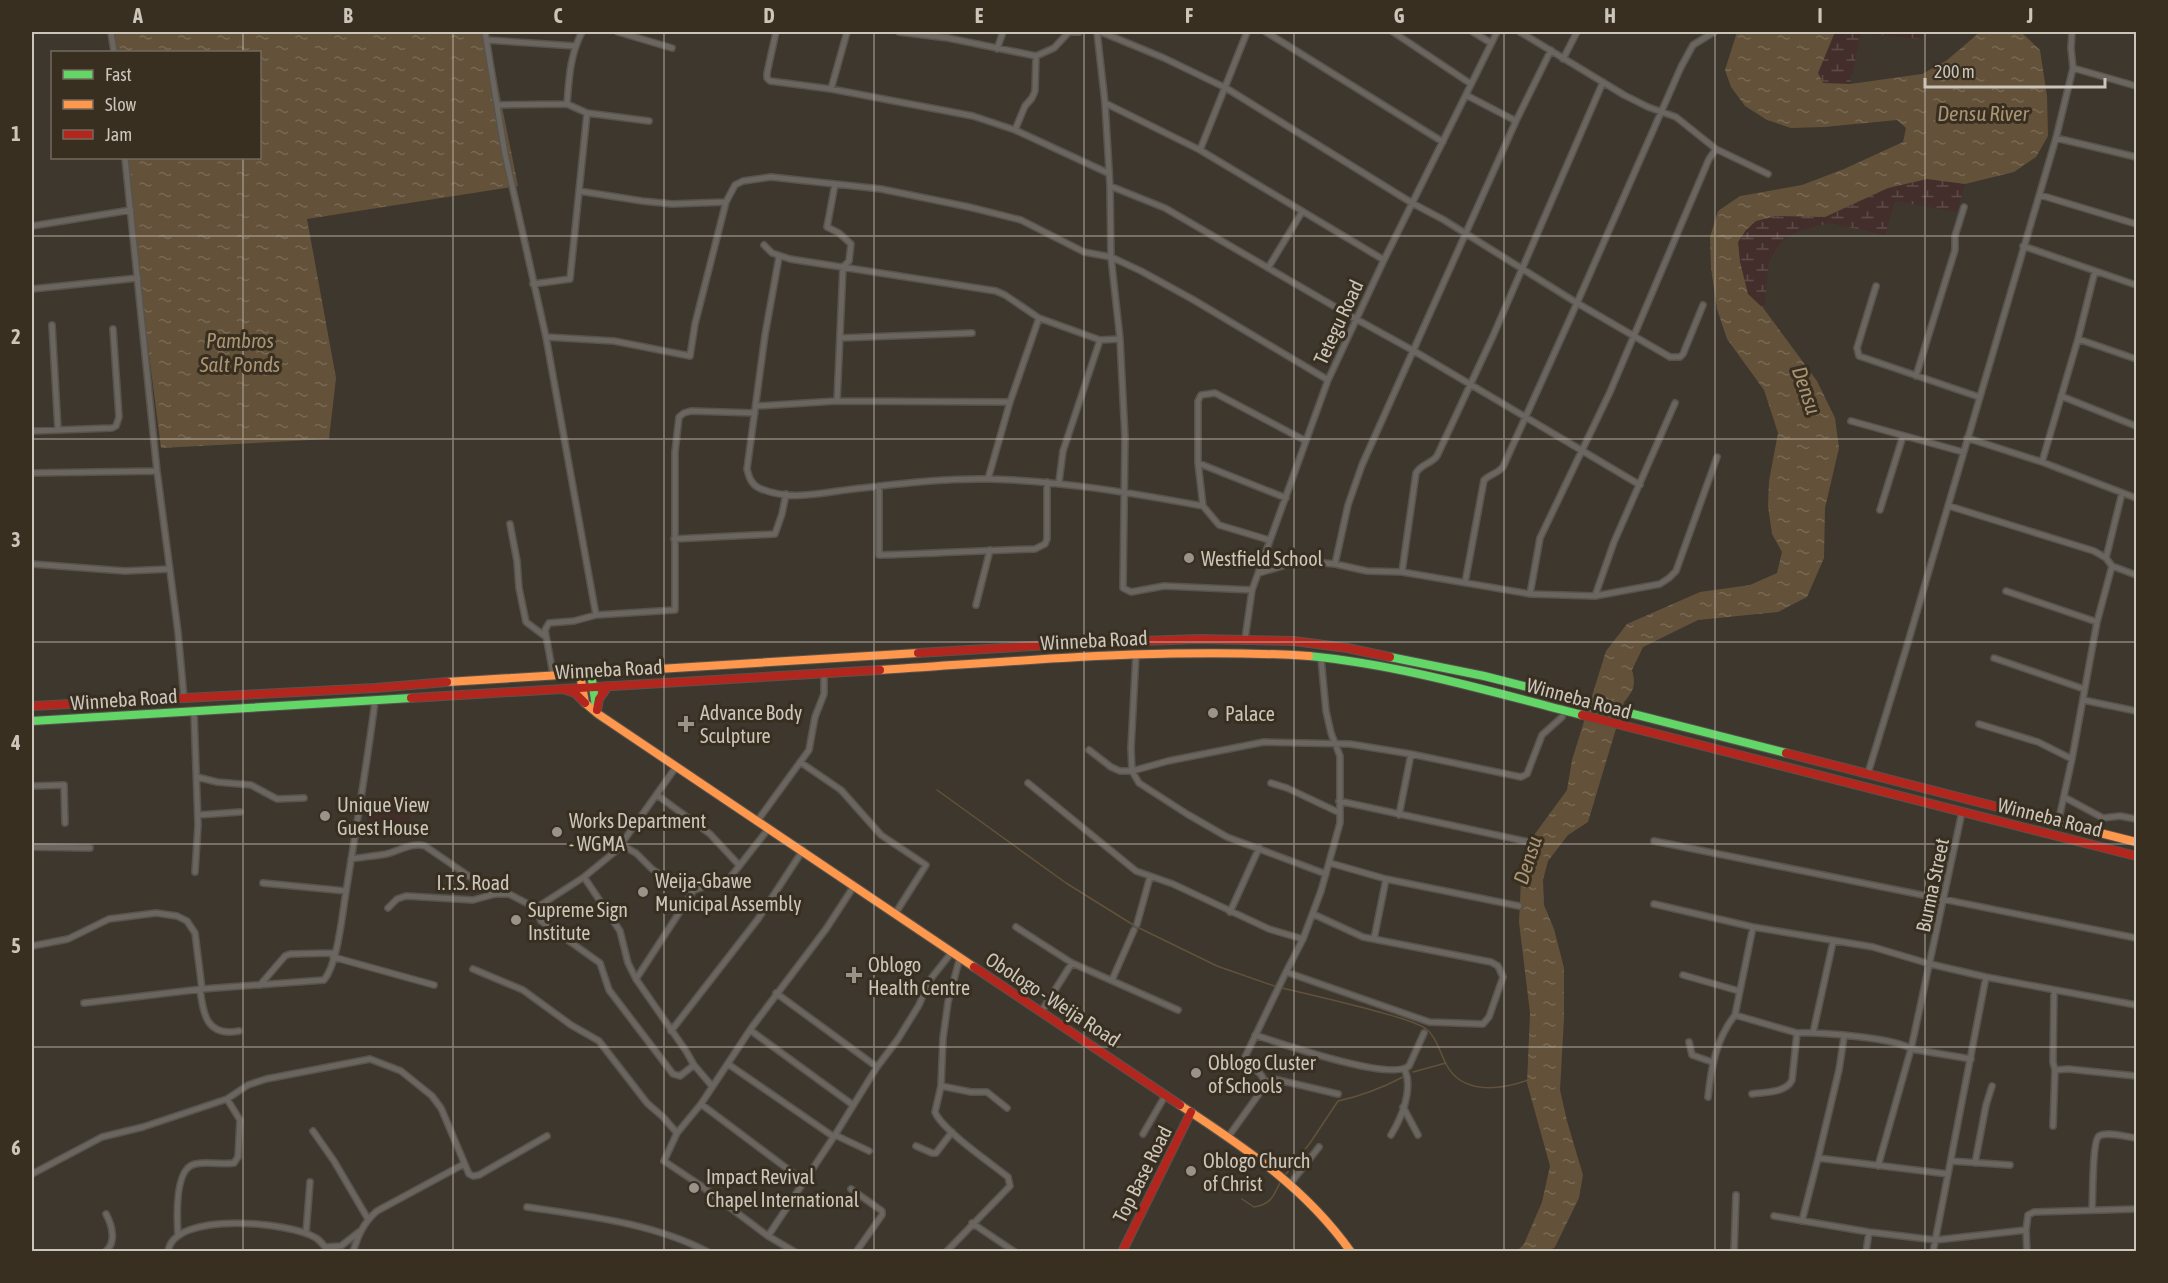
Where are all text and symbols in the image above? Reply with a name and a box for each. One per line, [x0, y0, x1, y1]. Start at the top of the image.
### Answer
text: A [132, 4, 143, 27]
text: B [343, 4, 353, 27]
text: C [554, 4, 563, 27]
text: D [763, 4, 775, 27]
text: E [975, 4, 984, 27]
text: F [1185, 4, 1193, 27]
text: G [1394, 4, 1405, 27]
text: H [1604, 4, 1616, 27]
text: I [1817, 4, 1823, 27]
text: J [2026, 4, 2033, 27]
legend [51, 51, 261, 159]
scale bar [1925, 51, 2105, 89]
text: 200 m [1934, 61, 1975, 82]
text: Fast [105, 64, 132, 85]
text: Slow [105, 94, 136, 115]
water label: Densu River [1937, 101, 2030, 125]
text: 1 [11, 122, 21, 145]
text: Jam [105, 124, 132, 145]
street label: Tetegu Road [1308, 276, 1368, 368]
text: 2 [11, 325, 21, 348]
water label: Pambros Salt Ponds [199, 328, 280, 376]
water label: Densu [1788, 363, 1826, 417]
text: 3 [11, 528, 21, 551]
place label: Westfield School [1201, 547, 1324, 570]
marker: Westfield School [1182, 551, 1196, 565]
street label: Winneba Road [1040, 626, 1148, 654]
street label: Winneba Road [555, 655, 663, 683]
street label: Winneba Road [1524, 673, 1634, 723]
street label: Winneba Road [70, 684, 178, 714]
place label: Advance Body Sculpture [700, 701, 802, 747]
place label: Palace [1225, 702, 1275, 725]
marker: Palace [1206, 706, 1220, 720]
marker: Advance Body Sculpture [677, 715, 695, 733]
text: 4 [10, 731, 21, 754]
place label: Unique View Guest House [337, 793, 429, 839]
street label: Winneba Road [1995, 793, 2105, 841]
marker: Unique View Guest House [318, 809, 332, 823]
place label: Works Department - WGMA [569, 809, 706, 855]
marker: Works Department - WGMA [550, 825, 564, 839]
water label: Densu [1508, 833, 1546, 887]
street label: Burma Street [1911, 836, 1953, 934]
place label: Weija-Gbawe Municipal Assembly [655, 869, 801, 915]
street label: I.T.S. Road [437, 871, 509, 894]
marker: Weija-Gbawe Municipal Assembly [636, 885, 650, 899]
place label: Supreme Sign Institute [528, 898, 628, 944]
marker: Supreme Sign Institute [509, 913, 523, 927]
text: 5 [11, 934, 21, 957]
street label: Obologo - Weija Road [982, 947, 1124, 1051]
place label: Oblogo Health Centre [868, 953, 970, 999]
marker: Oblogo Health Centre [845, 966, 863, 984]
place label: Oblogo Cluster of Schools [1208, 1051, 1317, 1097]
marker: Oblogo Cluster of Schools [1189, 1066, 1203, 1080]
street label: Top Base Road [1108, 1122, 1176, 1226]
text: 6 [11, 1136, 21, 1159]
place label: Oblogo Church of Christ [1203, 1149, 1310, 1195]
marker: Oblogo Church of Christ [1184, 1164, 1198, 1178]
place label: Impact Revival Chapel International [706, 1165, 860, 1211]
marker: Impact Revival Chapel International [687, 1181, 701, 1195]

